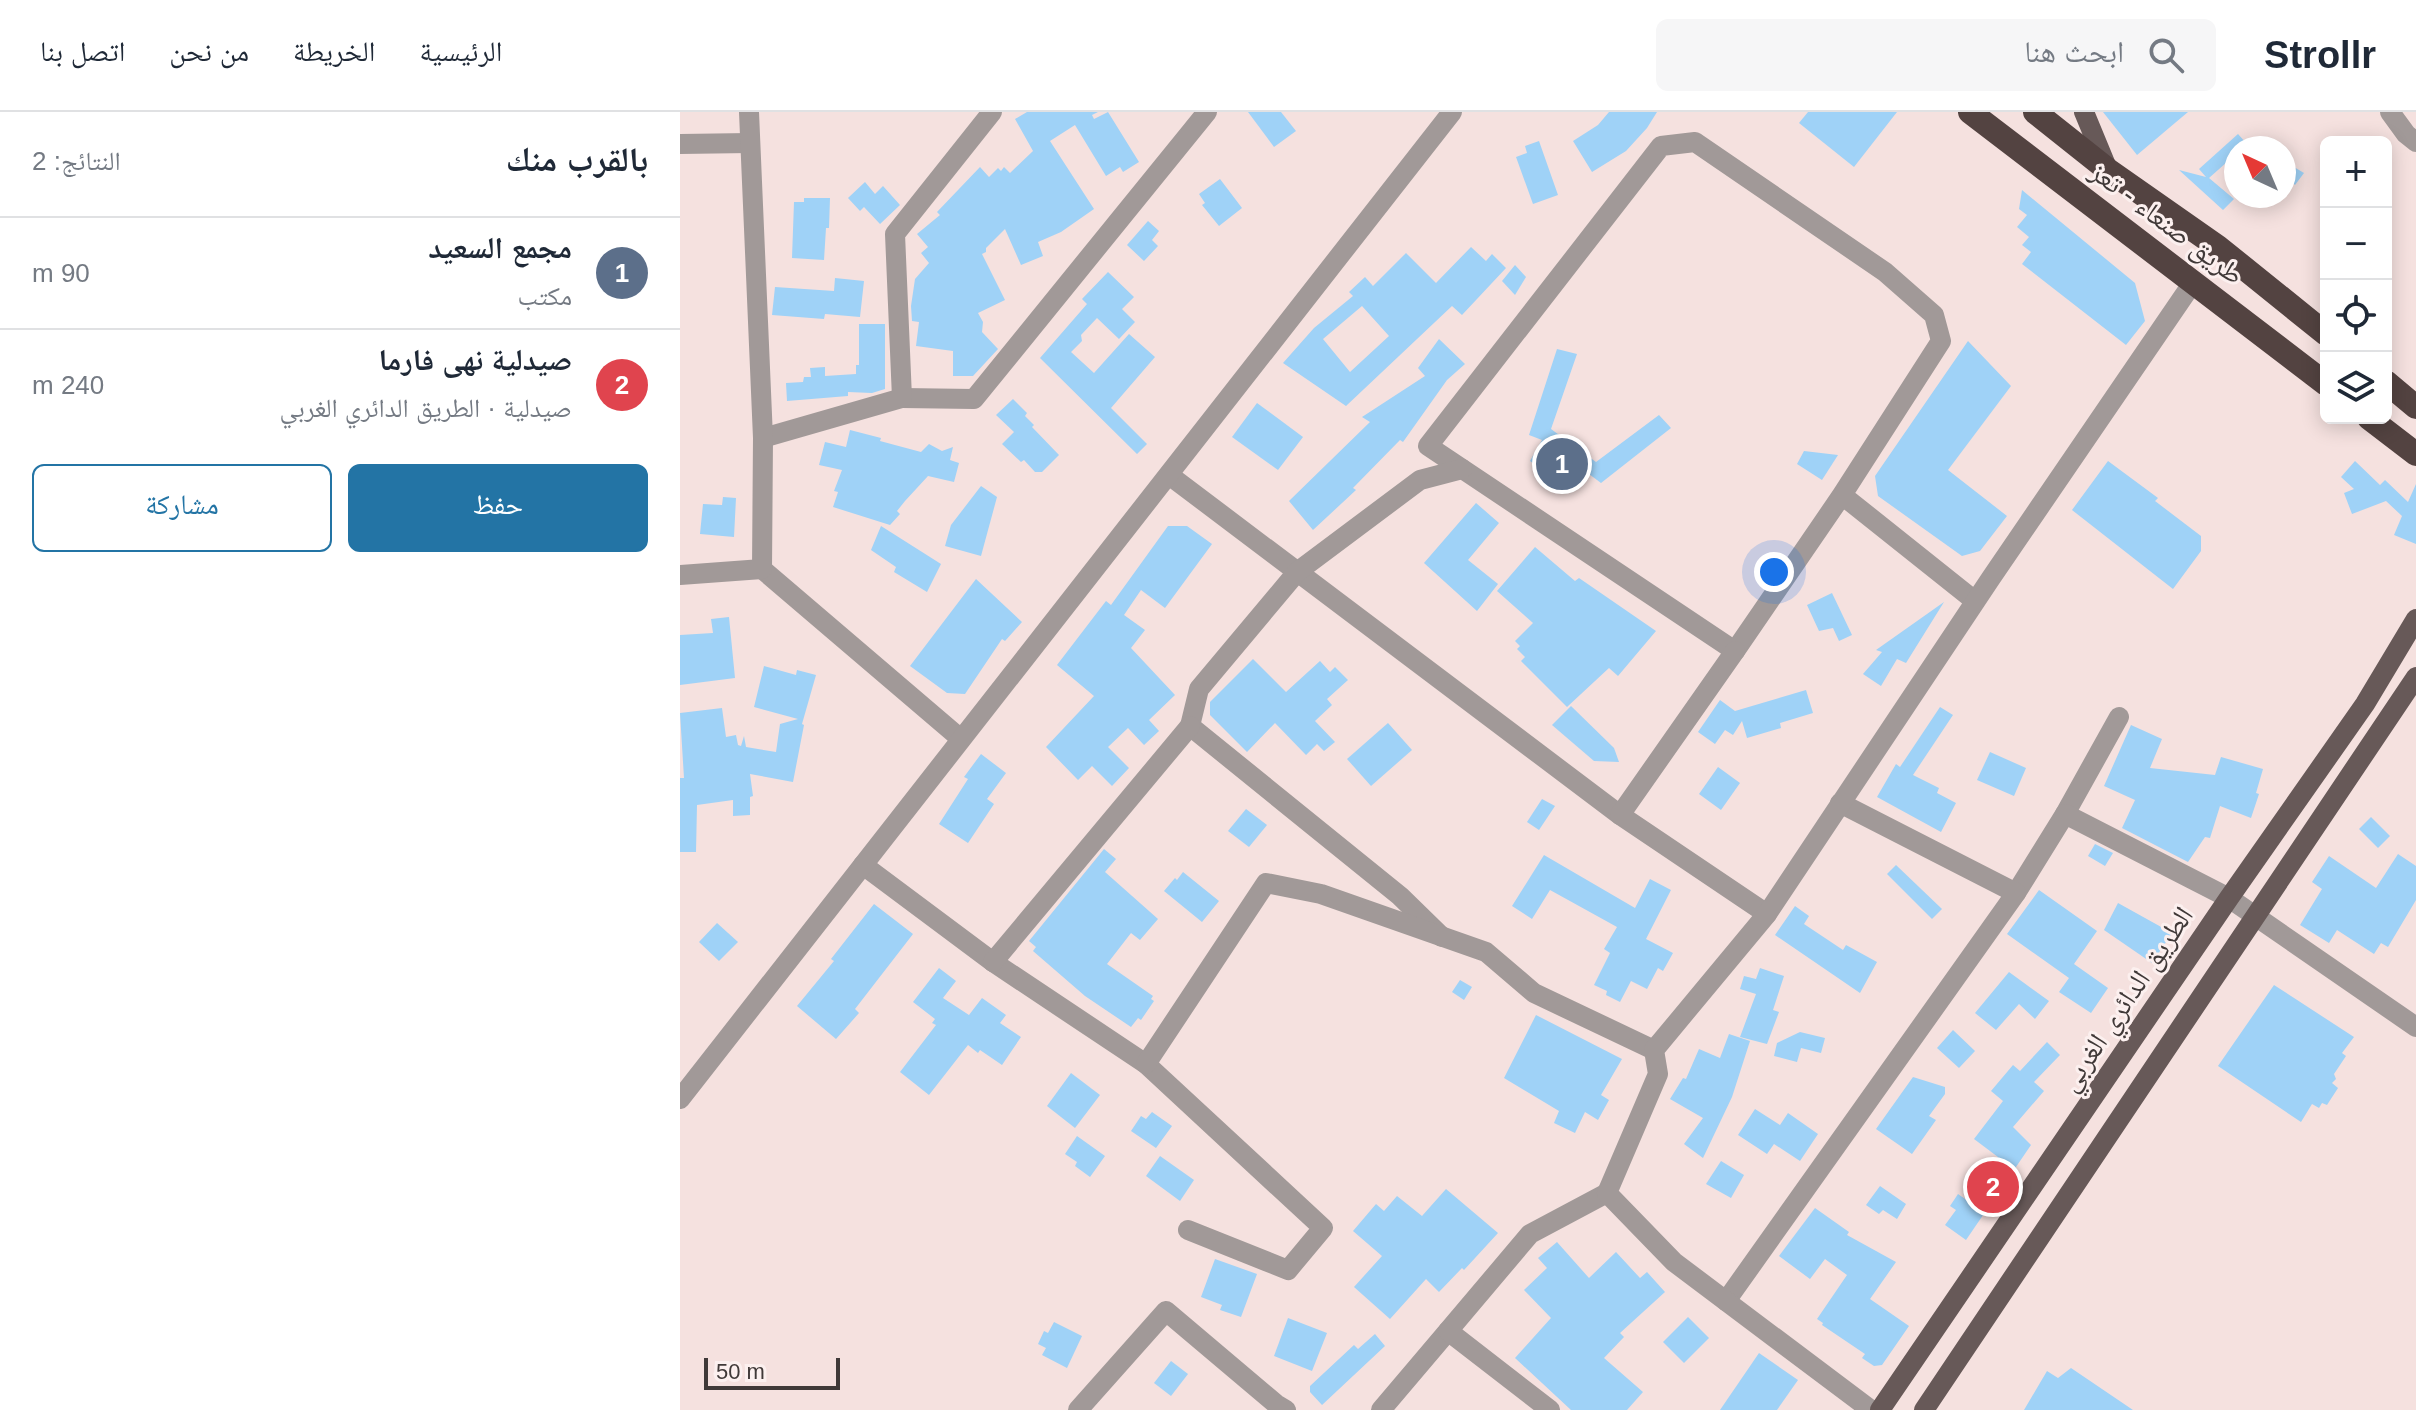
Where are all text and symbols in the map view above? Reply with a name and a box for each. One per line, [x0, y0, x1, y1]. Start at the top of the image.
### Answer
search box [1656, 19, 2216, 91]
icon: search [2144, 33, 2188, 77]
text: Strollr [2264, 34, 2376, 76]
text: ابحث هنا [2024, 35, 2124, 68]
text: اتصل بنا [40, 36, 125, 67]
text: من نحن [169, 36, 249, 67]
text: الخريطة [293, 36, 375, 67]
text: الرئيسية [419, 36, 502, 67]
north arrow [2224, 136, 2296, 208]
map controls [2320, 136, 2392, 424]
button: + [2320, 136, 2392, 208]
text: بالقرب منك [506, 140, 648, 178]
text: النتائج: 2 [32, 146, 121, 176]
street label: طريق صنعاء - تعز [2082, 155, 2250, 292]
button: − [2320, 208, 2392, 280]
text: مجمع السعيد [428, 231, 572, 264]
text: 90 m [32, 258, 90, 288]
text: 1 [615, 258, 629, 288]
button: locate [2320, 280, 2392, 352]
text: مكتب [518, 281, 572, 311]
text: صيدلية نهى فارما [378, 343, 572, 376]
button: layers [2320, 352, 2392, 424]
text: 240 m [32, 370, 104, 400]
text: 2 [615, 370, 629, 400]
text: صيدلية · الطريق الدائري الغربي [280, 393, 572, 423]
pin: 1 [1536, 434, 1588, 494]
button: مشاركة [32, 464, 332, 552]
button: حفظ [348, 464, 648, 552]
your location [1754, 552, 1794, 592]
street label: الطريق الدائري الغربي [2053, 901, 2205, 1101]
pin: 2 [1967, 1157, 2019, 1217]
scale bar [704, 1354, 840, 1390]
text: 50 m [716, 1359, 765, 1384]

